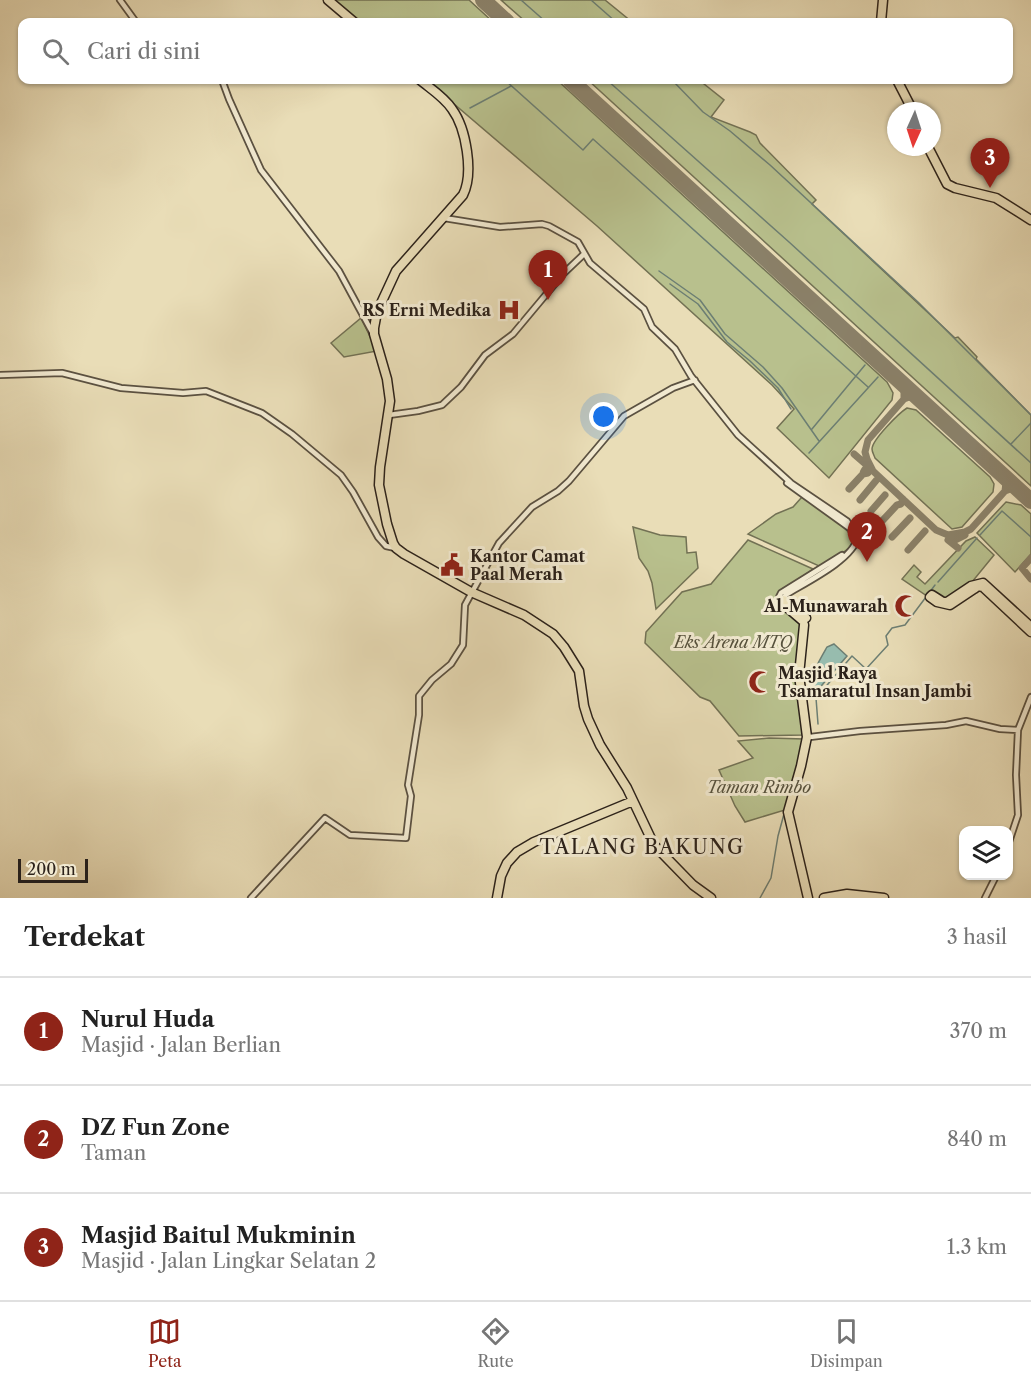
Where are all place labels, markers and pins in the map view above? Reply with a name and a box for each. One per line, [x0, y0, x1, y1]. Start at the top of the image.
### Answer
pin: 3 [970, 138, 1010, 188]
pin: 1 [528, 250, 568, 300]
hospital icon: RS Erni Medika [496, 297, 522, 323]
place label: RS Erni Medika [362, 300, 492, 320]
pin: 2 [848, 512, 886, 562]
place label: Kantor Camat Paal Merah [470, 546, 586, 584]
public building icon: Kantor Camat Paal Merah [439, 552, 465, 578]
mosque icon: Al-Munawarah [893, 593, 919, 619]
place label: Al-Munawarah [763, 596, 888, 616]
place label: Masjid Raya Tsamaratul Insan Jambi [778, 663, 972, 701]
mosque icon: Masjid Raya Tsamaratul Insan Jambi [747, 669, 773, 695]

